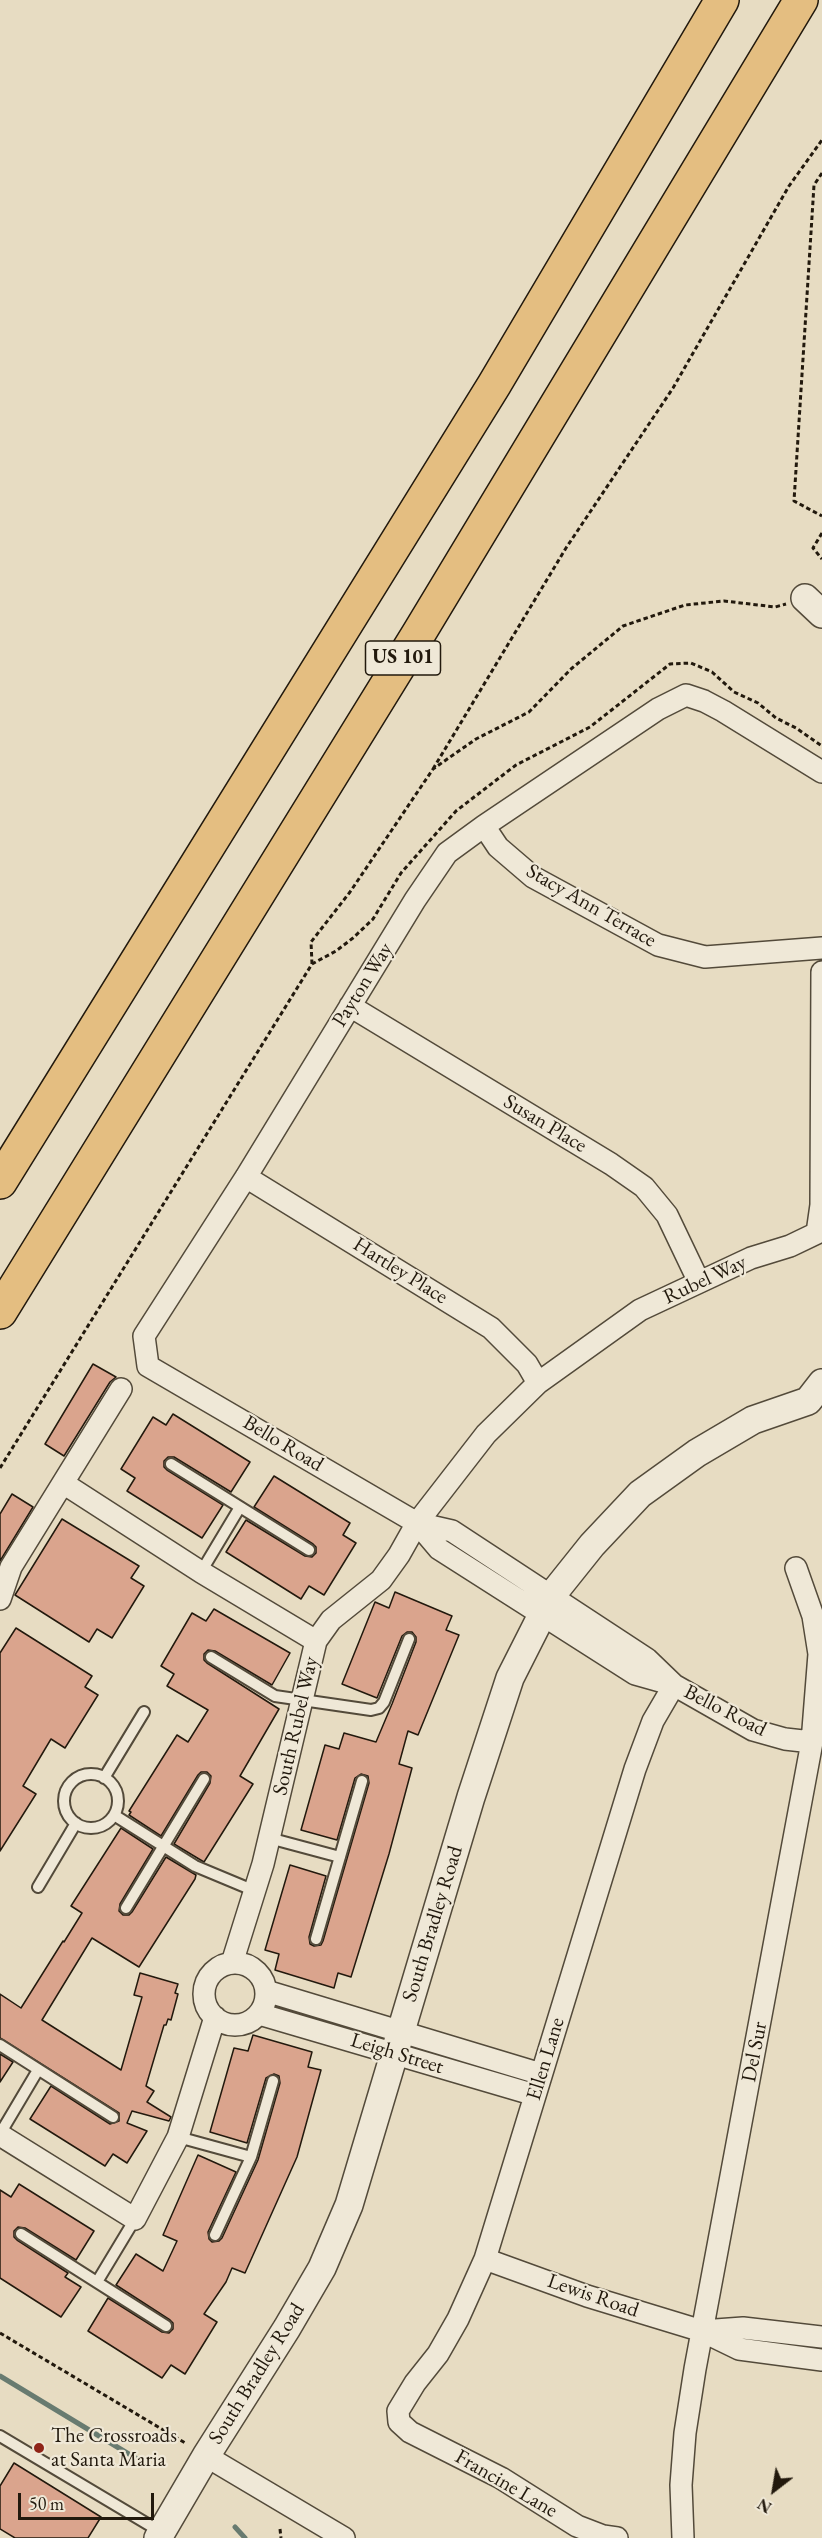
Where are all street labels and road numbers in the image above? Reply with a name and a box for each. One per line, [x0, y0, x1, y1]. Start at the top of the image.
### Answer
road number: US 101 [366, 641, 440, 675]
street label: Stacy Ann Terrace [522, 859, 660, 953]
street label: Payton Way [327, 938, 399, 1032]
street label: Susan Place [499, 1089, 591, 1159]
street label: Hartley Place [348, 1232, 452, 1310]
street label: Rubel Way [659, 1250, 751, 1310]
street label: Bello Road [238, 1410, 328, 1478]
street label: South Rubel Way [268, 1654, 324, 1798]
street label: Bello Road [680, 1680, 770, 1742]
street label: South Bradley Road [397, 1843, 469, 2005]
street label: Ellen Lane [521, 2015, 571, 2103]
street label: Del Sur [737, 2020, 773, 2084]
street label: Leigh Street [347, 2028, 447, 2080]
street label: Lewis Road [544, 2269, 642, 2323]
street label: South Bradley Road [203, 2299, 311, 2449]
street label: Francine Lane [450, 2445, 562, 2523]

